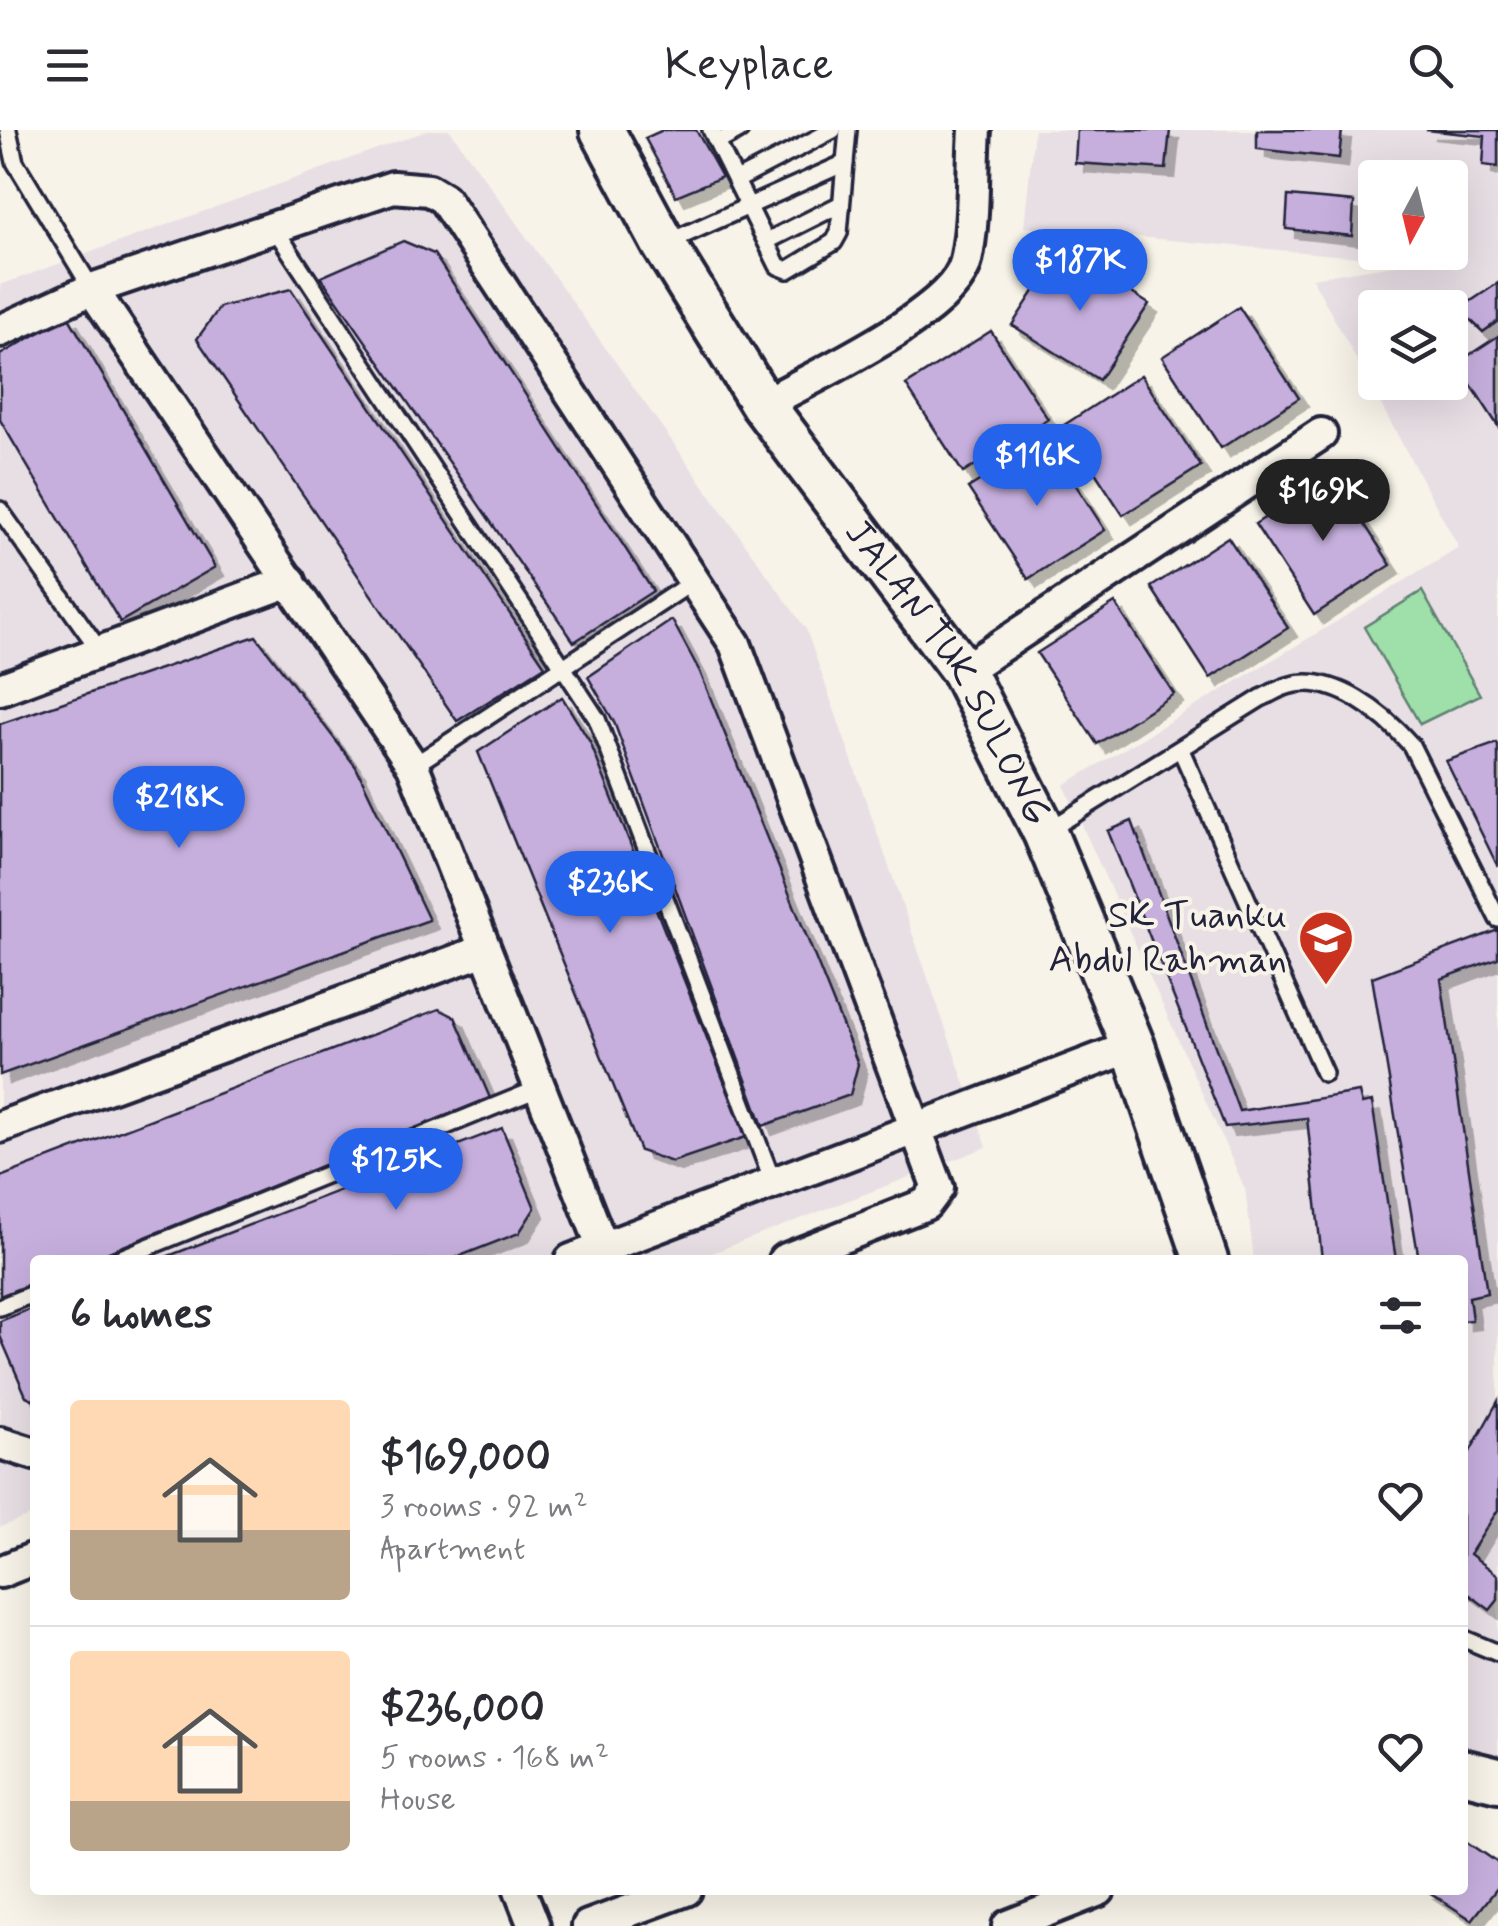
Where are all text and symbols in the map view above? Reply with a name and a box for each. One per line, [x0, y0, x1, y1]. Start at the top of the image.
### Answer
text: Keyplace [665, 36, 833, 95]
icon: menu [40, 38, 95, 93]
icon: search [1403, 38, 1458, 93]
north arrow [1358, 160, 1468, 270]
map controls [1358, 160, 1468, 400]
pin: $187K [1010, 229, 1150, 314]
text: $187K [1034, 240, 1126, 282]
button: layers [1358, 290, 1468, 400]
pin: $116K [967, 424, 1107, 509]
text: $116K [995, 435, 1079, 477]
pin: $169K [1253, 459, 1393, 544]
text: $169K [1278, 470, 1368, 512]
street label: JALAN TUK SULONG [833, 510, 1062, 834]
pin: $218K [109, 766, 249, 851]
text: $218K [135, 777, 223, 819]
pin: $236K [540, 851, 680, 936]
text: $236K [567, 862, 653, 904]
place label: SK Tuanku Abdul Rahman [1049, 892, 1287, 985]
school or university icon: SK Tuanku Abdul Rahman [1296, 908, 1356, 987]
pin: $125K [326, 1128, 466, 1213]
text: $125K [351, 1139, 441, 1181]
text: 6 homes [70, 1288, 213, 1343]
icon: filters [1373, 1288, 1428, 1343]
text: $169,000 [380, 1431, 551, 1486]
icon: home [150, 1440, 270, 1560]
icon: heart [1373, 1473, 1428, 1528]
text: 3 rooms · 92 m² [380, 1486, 588, 1528]
text: Apartment [380, 1528, 525, 1570]
text: $236,000 [380, 1682, 545, 1737]
icon: home [150, 1691, 270, 1811]
icon: heart [1373, 1724, 1428, 1779]
text: 5 rooms · 168 m² [380, 1737, 609, 1779]
text: House [380, 1779, 456, 1821]

